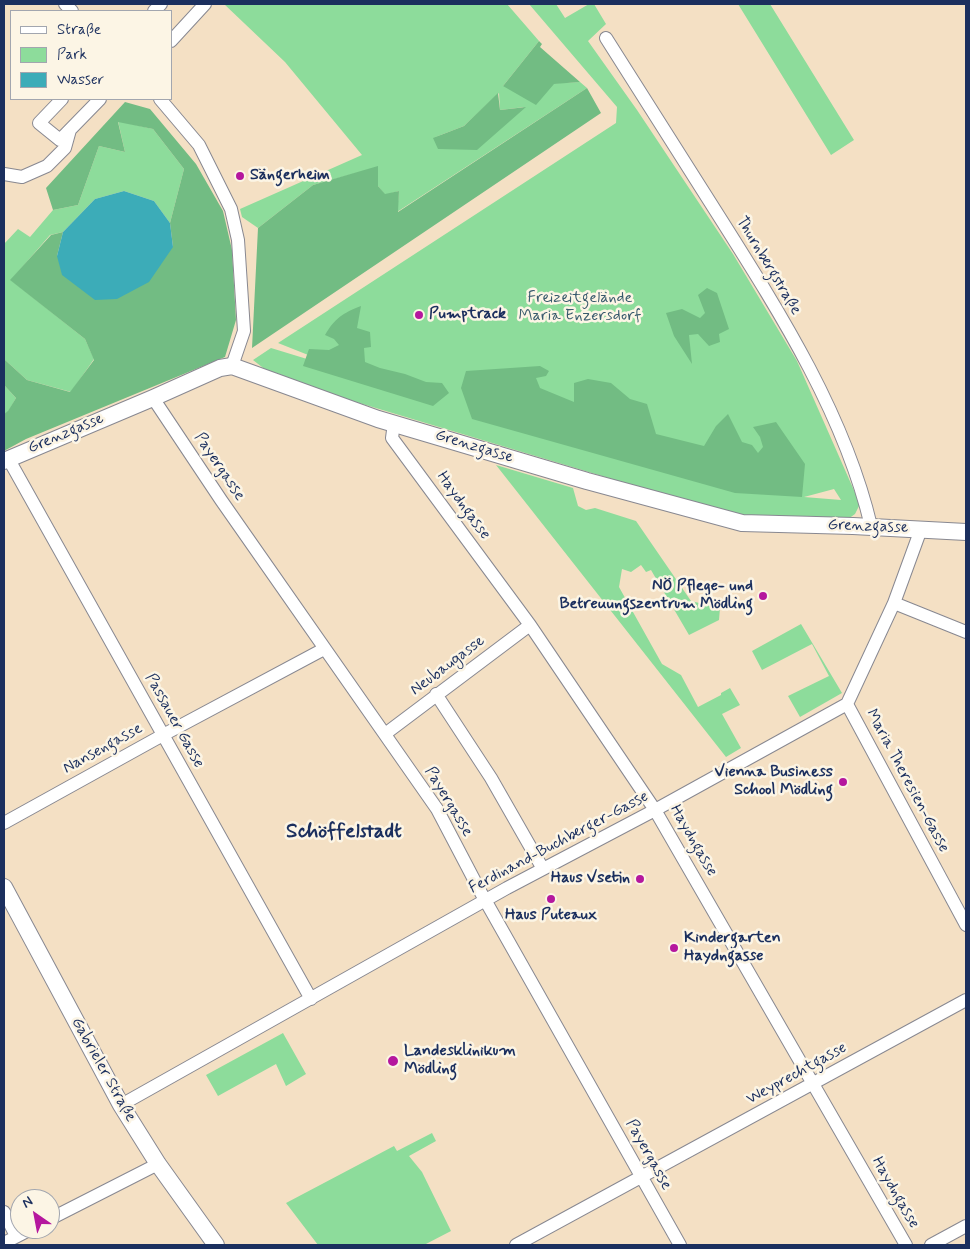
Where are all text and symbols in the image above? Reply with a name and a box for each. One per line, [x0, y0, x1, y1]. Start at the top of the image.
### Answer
legend [10, 10, 172, 100]
text: Straße [57, 20, 101, 40]
text: Park [57, 45, 87, 65]
text: Wasser [57, 70, 104, 90]
place label: Sängerheim [250, 166, 330, 186]
marker: Sängerheim [234, 170, 246, 182]
street label: Thurnbergstraße [731, 213, 805, 319]
park label: Freizeitgelände Maria Enzersdorf [519, 289, 641, 327]
place label: Pumptrack [429, 305, 506, 325]
marker: Pumptrack [413, 309, 425, 321]
street label: Grenzgasse [25, 409, 107, 459]
street label: Grenzgasse [433, 426, 515, 468]
street label: Payergasse [189, 429, 249, 505]
street label: Haydngasse [432, 468, 494, 544]
street label: Grenzgasse [827, 516, 909, 538]
place label: NÖ Pflege- und Betreuungszentrum Mödling [559, 577, 753, 615]
marker: NÖ Pflege- und Betreuungszentrum Mödling [757, 590, 769, 602]
street label: Neubaugasse [407, 632, 489, 700]
street label: Passauer Gasse [140, 670, 208, 772]
street label: Maria Theresien-Gasse [861, 706, 953, 856]
street label: Nansengasse [60, 719, 146, 779]
place label: Vienna Business School Mödling [714, 763, 833, 801]
street label: Payergasse [420, 764, 476, 840]
marker: Vienna Business School Mödling [837, 776, 849, 788]
street label: Ferdinand-Buchberger-Gasse [466, 787, 652, 899]
street label: Haydngasse [665, 802, 721, 880]
district label: Schöffelstadt [286, 820, 402, 846]
place label: Haus Vsetin [551, 869, 630, 889]
marker: Haus Vsetin [634, 873, 646, 885]
marker: Haus Puteaux [545, 893, 557, 905]
place label: Haus Puteaux [505, 906, 597, 926]
place label: Kindergarten Haydngasse [684, 929, 781, 967]
marker: Kindergarten Haydngasse [668, 942, 680, 954]
street label: Gabrieler Straße [66, 1014, 140, 1126]
street label: Weyprechtgasse [744, 1039, 850, 1109]
place label: Landesklinikum Mödling [404, 1042, 516, 1080]
marker: Landesklinikum Mödling [386, 1054, 400, 1068]
street label: Payergasse [621, 1116, 675, 1194]
street label: Haydngasse [867, 1154, 923, 1232]
north arrow [10, 1189, 60, 1239]
text: N [19, 1192, 36, 1212]

